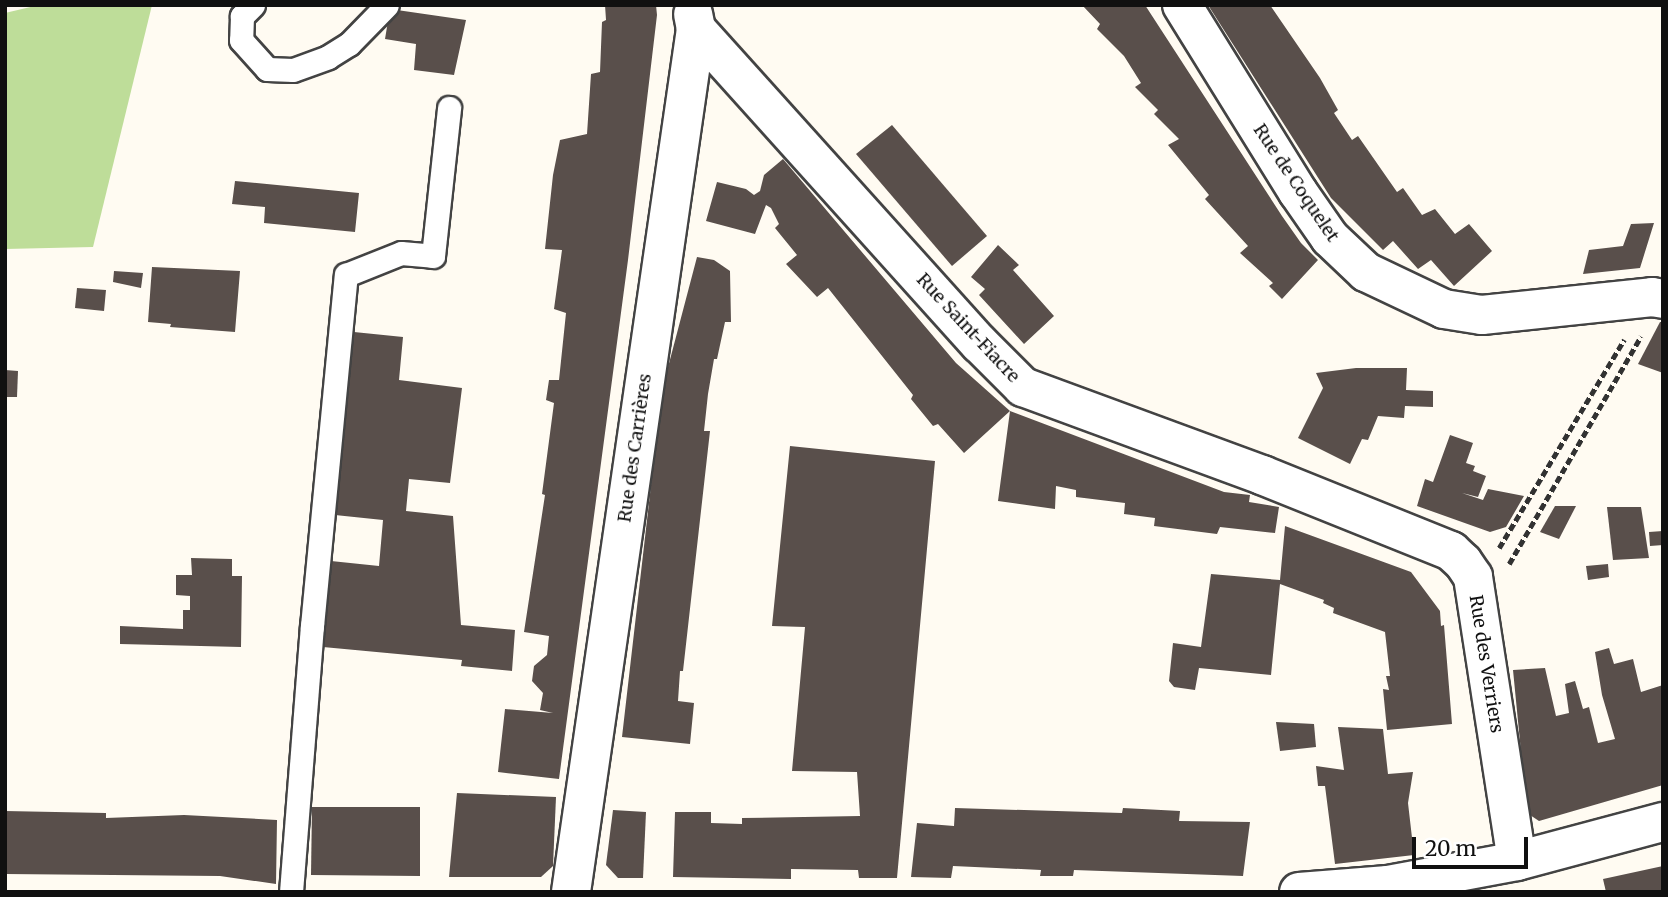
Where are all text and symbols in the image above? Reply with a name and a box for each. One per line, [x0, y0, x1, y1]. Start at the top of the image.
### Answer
street label: Rue de Coquelet [1249, 120, 1343, 246]
street label: Rue Saint-Fiacre [912, 269, 1024, 387]
street label: Rue des Carrières [614, 372, 656, 524]
street label: Rue des Verriers [1464, 594, 1508, 734]
scale bar [1416, 824, 1532, 868]
text: 20 m [1425, 835, 1476, 862]

